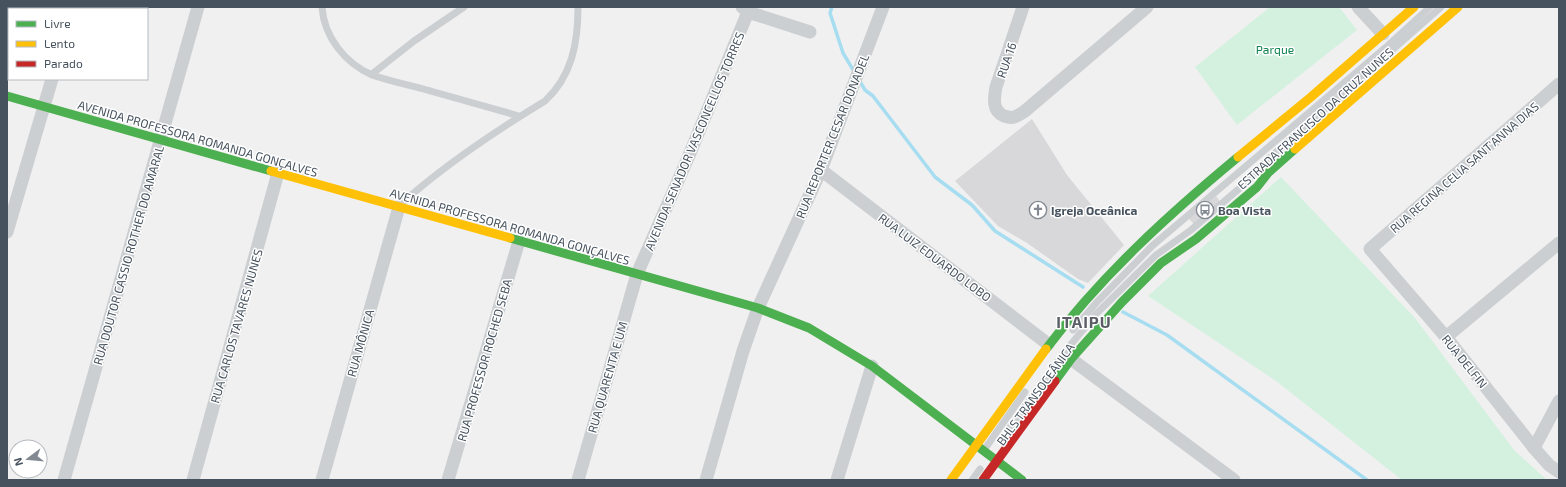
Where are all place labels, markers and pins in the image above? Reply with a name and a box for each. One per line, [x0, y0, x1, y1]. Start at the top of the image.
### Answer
church icon: Igreja Oceânica [1028, 200, 1048, 220]
bus stop icon: Boa Vista [1195, 200, 1215, 220]
place label: Igreja Oceânica [1051, 203, 1138, 218]
place label: Boa Vista [1218, 203, 1271, 217]

